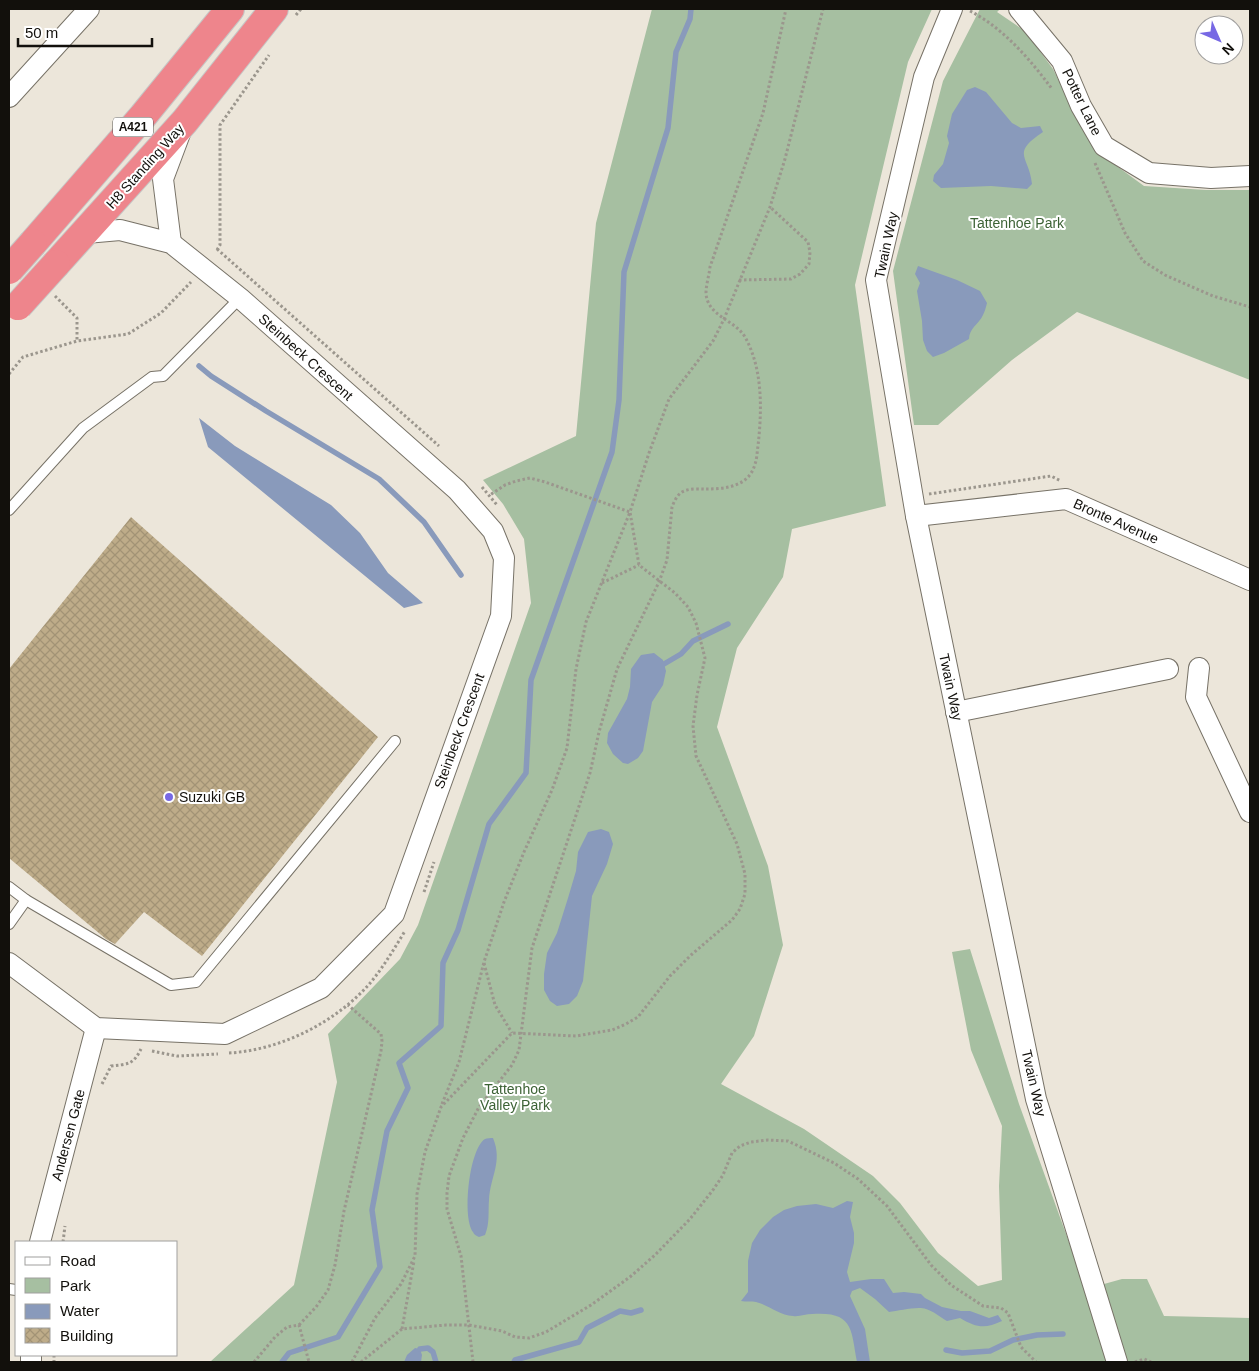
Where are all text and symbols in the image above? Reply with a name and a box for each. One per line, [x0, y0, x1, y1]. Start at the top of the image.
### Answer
scale bar [18, 15, 151, 47]
north arrow [1194, 15, 1244, 65]
text: 50 m [25, 24, 58, 41]
text: N [1219, 40, 1237, 58]
street label: Potter Lane [1059, 66, 1105, 138]
road number: A421 [113, 118, 153, 136]
street label: H8 Standing Way [103, 120, 187, 212]
street label: Twain Way [871, 210, 901, 280]
park label: Tattenhoe Park [970, 215, 1065, 231]
street label: Steinbeck Crescent [256, 310, 357, 404]
street label: Bronte Avenue [1071, 495, 1161, 547]
street label: Twain Way [936, 652, 966, 722]
street label: Steinbeck Crescent [431, 671, 487, 791]
place label: Suzuki GB [179, 789, 245, 805]
marker: Suzuki GB [163, 791, 175, 803]
street label: Twain Way [1019, 1048, 1049, 1118]
park label: Tattenhoe Valley Park [480, 1081, 551, 1113]
street label: Andersen Gate [48, 1087, 88, 1183]
legend [15, 1241, 178, 1356]
text: Road [60, 1252, 96, 1269]
text: Park [60, 1277, 91, 1294]
text: Water [60, 1302, 99, 1319]
text: Building [60, 1327, 113, 1344]

